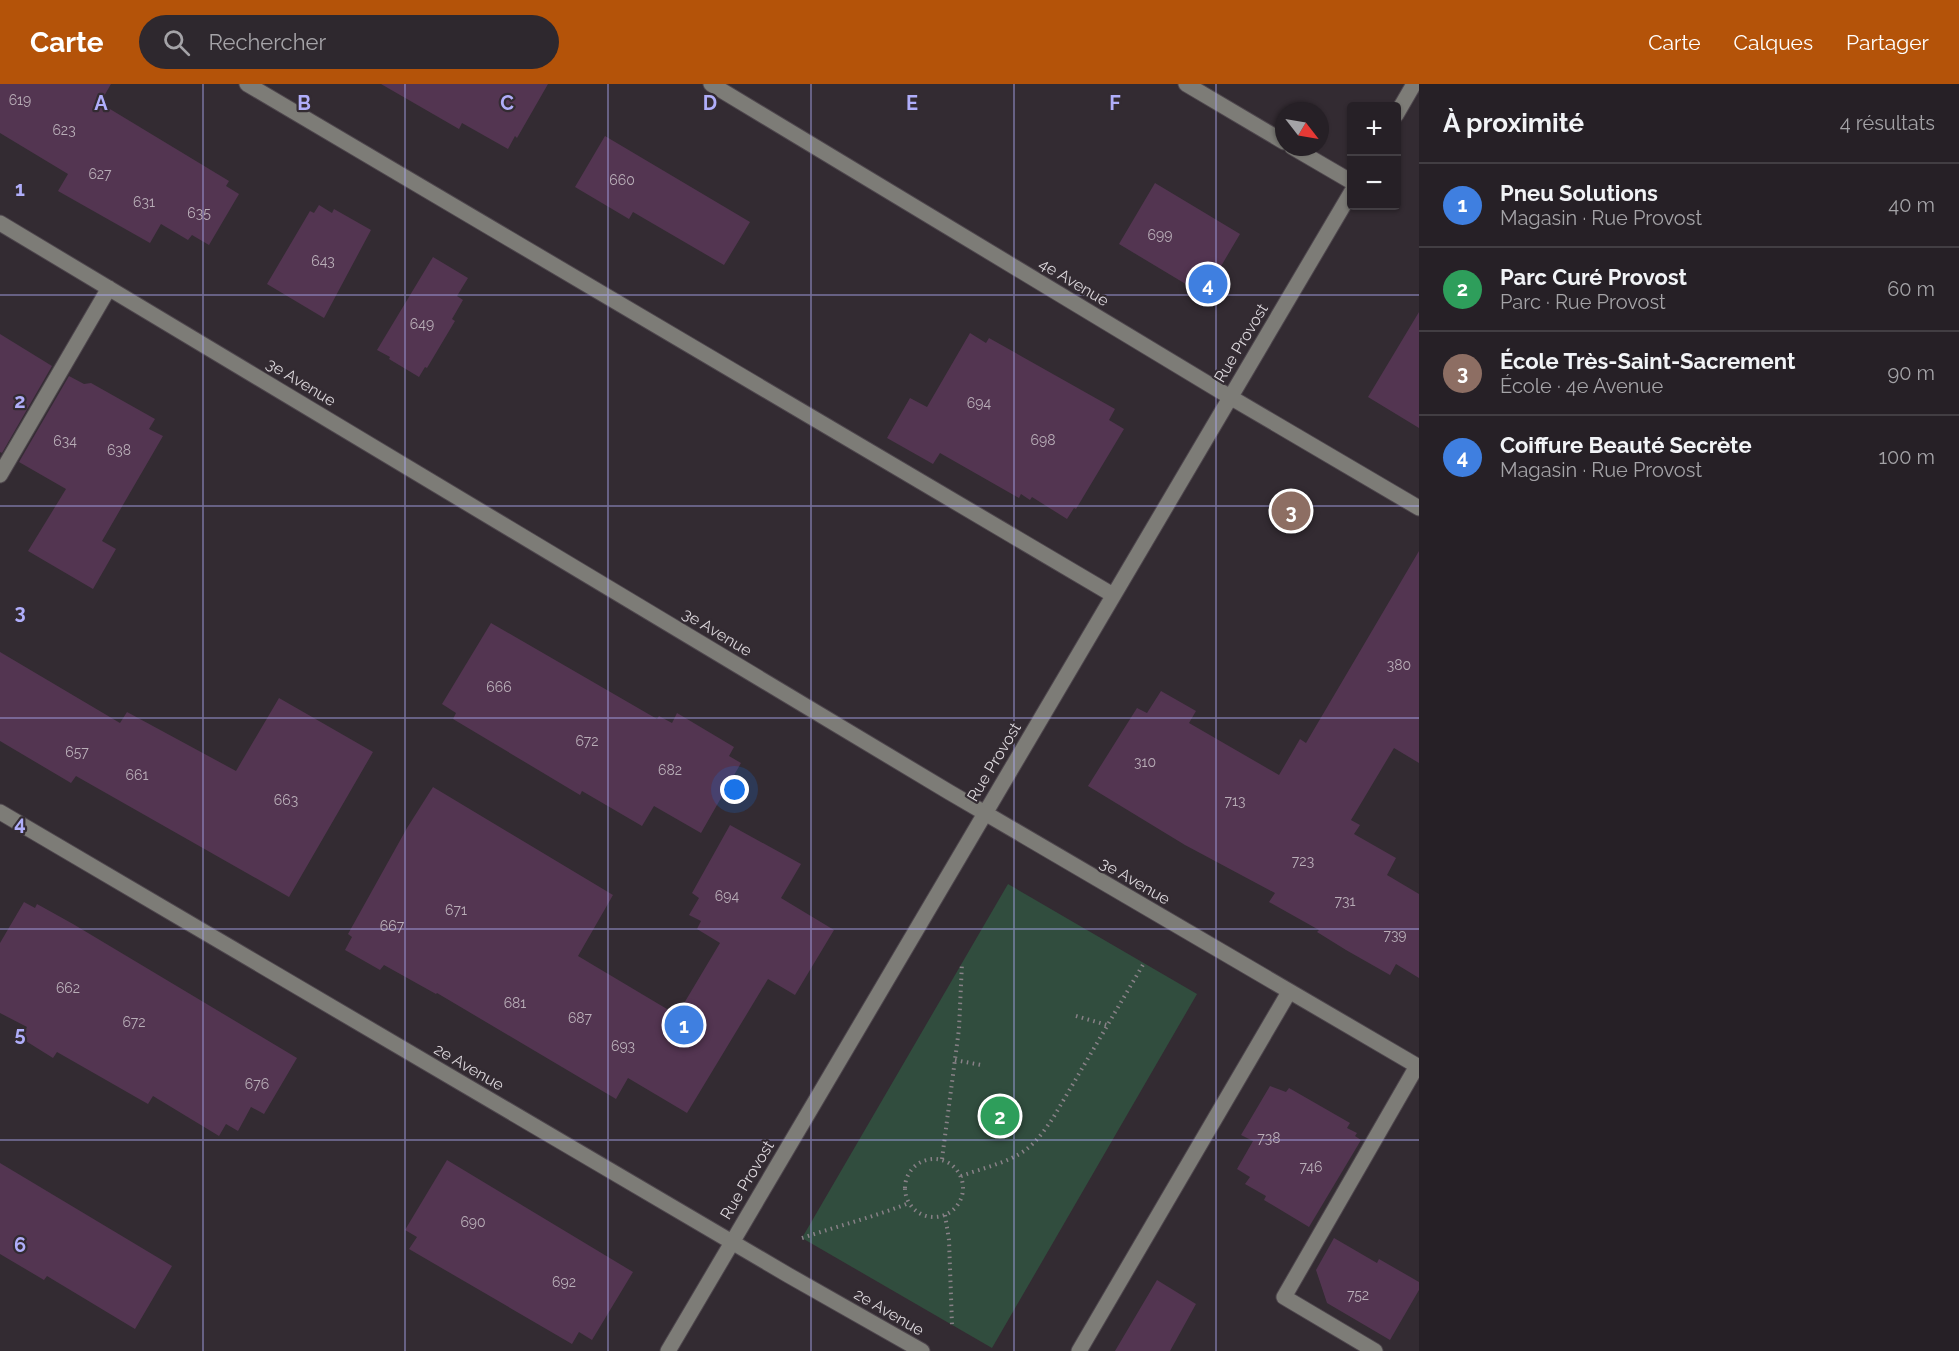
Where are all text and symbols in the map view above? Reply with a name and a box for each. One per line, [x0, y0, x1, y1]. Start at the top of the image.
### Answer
search box [139, 15, 559, 69]
text: Carte [30, 26, 103, 59]
icon: search [160, 26, 193, 59]
text: Rechercher [208, 29, 326, 55]
text: Carte [1648, 30, 1701, 55]
text: Calques [1734, 30, 1813, 55]
text: Partager [1846, 30, 1929, 55]
text: A [94, 91, 108, 115]
text: B [297, 91, 311, 115]
text: C [500, 91, 514, 115]
text: D [703, 91, 717, 115]
text: E [906, 91, 918, 115]
text: F [1109, 91, 1121, 115]
house number: 619 [9, 92, 31, 108]
north arrow [1275, 102, 1329, 156]
map controls [1347, 102, 1401, 210]
button: + [1347, 102, 1401, 156]
text: À proximité [1443, 108, 1584, 138]
text: 4 résultats [1840, 111, 1935, 135]
house number: 623 [52, 122, 76, 138]
button: − [1347, 156, 1401, 210]
house number: 627 [88, 166, 112, 182]
house number: 660 [609, 172, 635, 188]
text: 1 [15, 177, 25, 201]
text: Pneu Solutions [1500, 180, 1658, 206]
text: 1 [1458, 193, 1467, 217]
text: 40 m [1888, 193, 1935, 217]
house number: 631 [133, 194, 155, 210]
house number: 635 [187, 205, 211, 221]
text: Magasin · Rue Provost [1500, 206, 1702, 230]
house number: 699 [1148, 227, 1172, 243]
house number: 643 [311, 253, 335, 269]
street label: 4e Avenue [1036, 254, 1112, 310]
pin: 4 [1188, 262, 1228, 306]
text: Parc Curé Provost [1500, 264, 1687, 290]
text: 2 [1457, 277, 1468, 301]
text: 60 m [1887, 277, 1935, 301]
text: Parc · Rue Provost [1500, 290, 1666, 314]
street label: Rue Provost [1210, 300, 1272, 386]
house number: 649 [410, 316, 434, 332]
text: École Très-Saint-Sacrement [1500, 348, 1795, 374]
street label: 3e Avenue [263, 354, 339, 410]
text: 3 [1457, 361, 1468, 385]
text: 90 m [1888, 361, 1935, 385]
text: École · 4e Avenue [1500, 374, 1663, 398]
text: 2 [14, 389, 26, 413]
house number: 694 [967, 395, 991, 411]
house number: 698 [1031, 432, 1055, 448]
text: Coiffure Beauté Secrète [1500, 432, 1752, 458]
house number: 634 [53, 433, 77, 449]
house number: 638 [107, 442, 131, 458]
text: 4 [1457, 445, 1468, 469]
text: 100 m [1878, 445, 1935, 469]
text: Magasin · Rue Provost [1500, 458, 1702, 482]
pin: 3 [1272, 488, 1310, 534]
text: 3 [14, 600, 26, 624]
street label: 3e Avenue [679, 604, 755, 660]
house number: 380 [1387, 657, 1411, 673]
house number: 666 [486, 679, 512, 695]
street label: Rue Provost [963, 719, 1025, 805]
house number: 672 [575, 733, 599, 749]
house number: 657 [65, 744, 89, 760]
house number: 310 [1134, 754, 1156, 770]
house number: 682 [658, 762, 682, 778]
house number: 661 [126, 767, 148, 783]
your location [720, 775, 749, 804]
house number: 663 [274, 792, 298, 808]
house number: 713 [1225, 793, 1245, 809]
text: 4 [14, 811, 26, 835]
street label: 3e Avenue [1097, 853, 1173, 909]
house number: 723 [1292, 853, 1314, 869]
house number: 694 [715, 888, 739, 904]
house number: 731 [1335, 893, 1355, 909]
house number: 671 [445, 902, 467, 918]
house number: 667 [380, 918, 405, 934]
house number: 739 [1383, 927, 1407, 943]
house number: 662 [56, 980, 80, 996]
house number: 681 [504, 995, 526, 1011]
pin: 1 [664, 1002, 704, 1048]
house number: 687 [568, 1010, 593, 1026]
house number: 672 [122, 1014, 146, 1030]
text: 5 [14, 1022, 26, 1046]
house number: 693 [611, 1038, 635, 1054]
street label: 2e Avenue [431, 1039, 507, 1095]
house number: 676 [245, 1076, 269, 1092]
pin: 2 [980, 1094, 1020, 1138]
house number: 738 [1257, 1130, 1281, 1146]
street label: Rue Provost [716, 1137, 778, 1223]
house number: 746 [1300, 1159, 1322, 1175]
house number: 690 [460, 1214, 486, 1230]
text: 6 [14, 1233, 26, 1257]
house number: 692 [552, 1274, 576, 1290]
street label: 2e Avenue [851, 1284, 927, 1340]
house number: 752 [1347, 1287, 1369, 1303]

